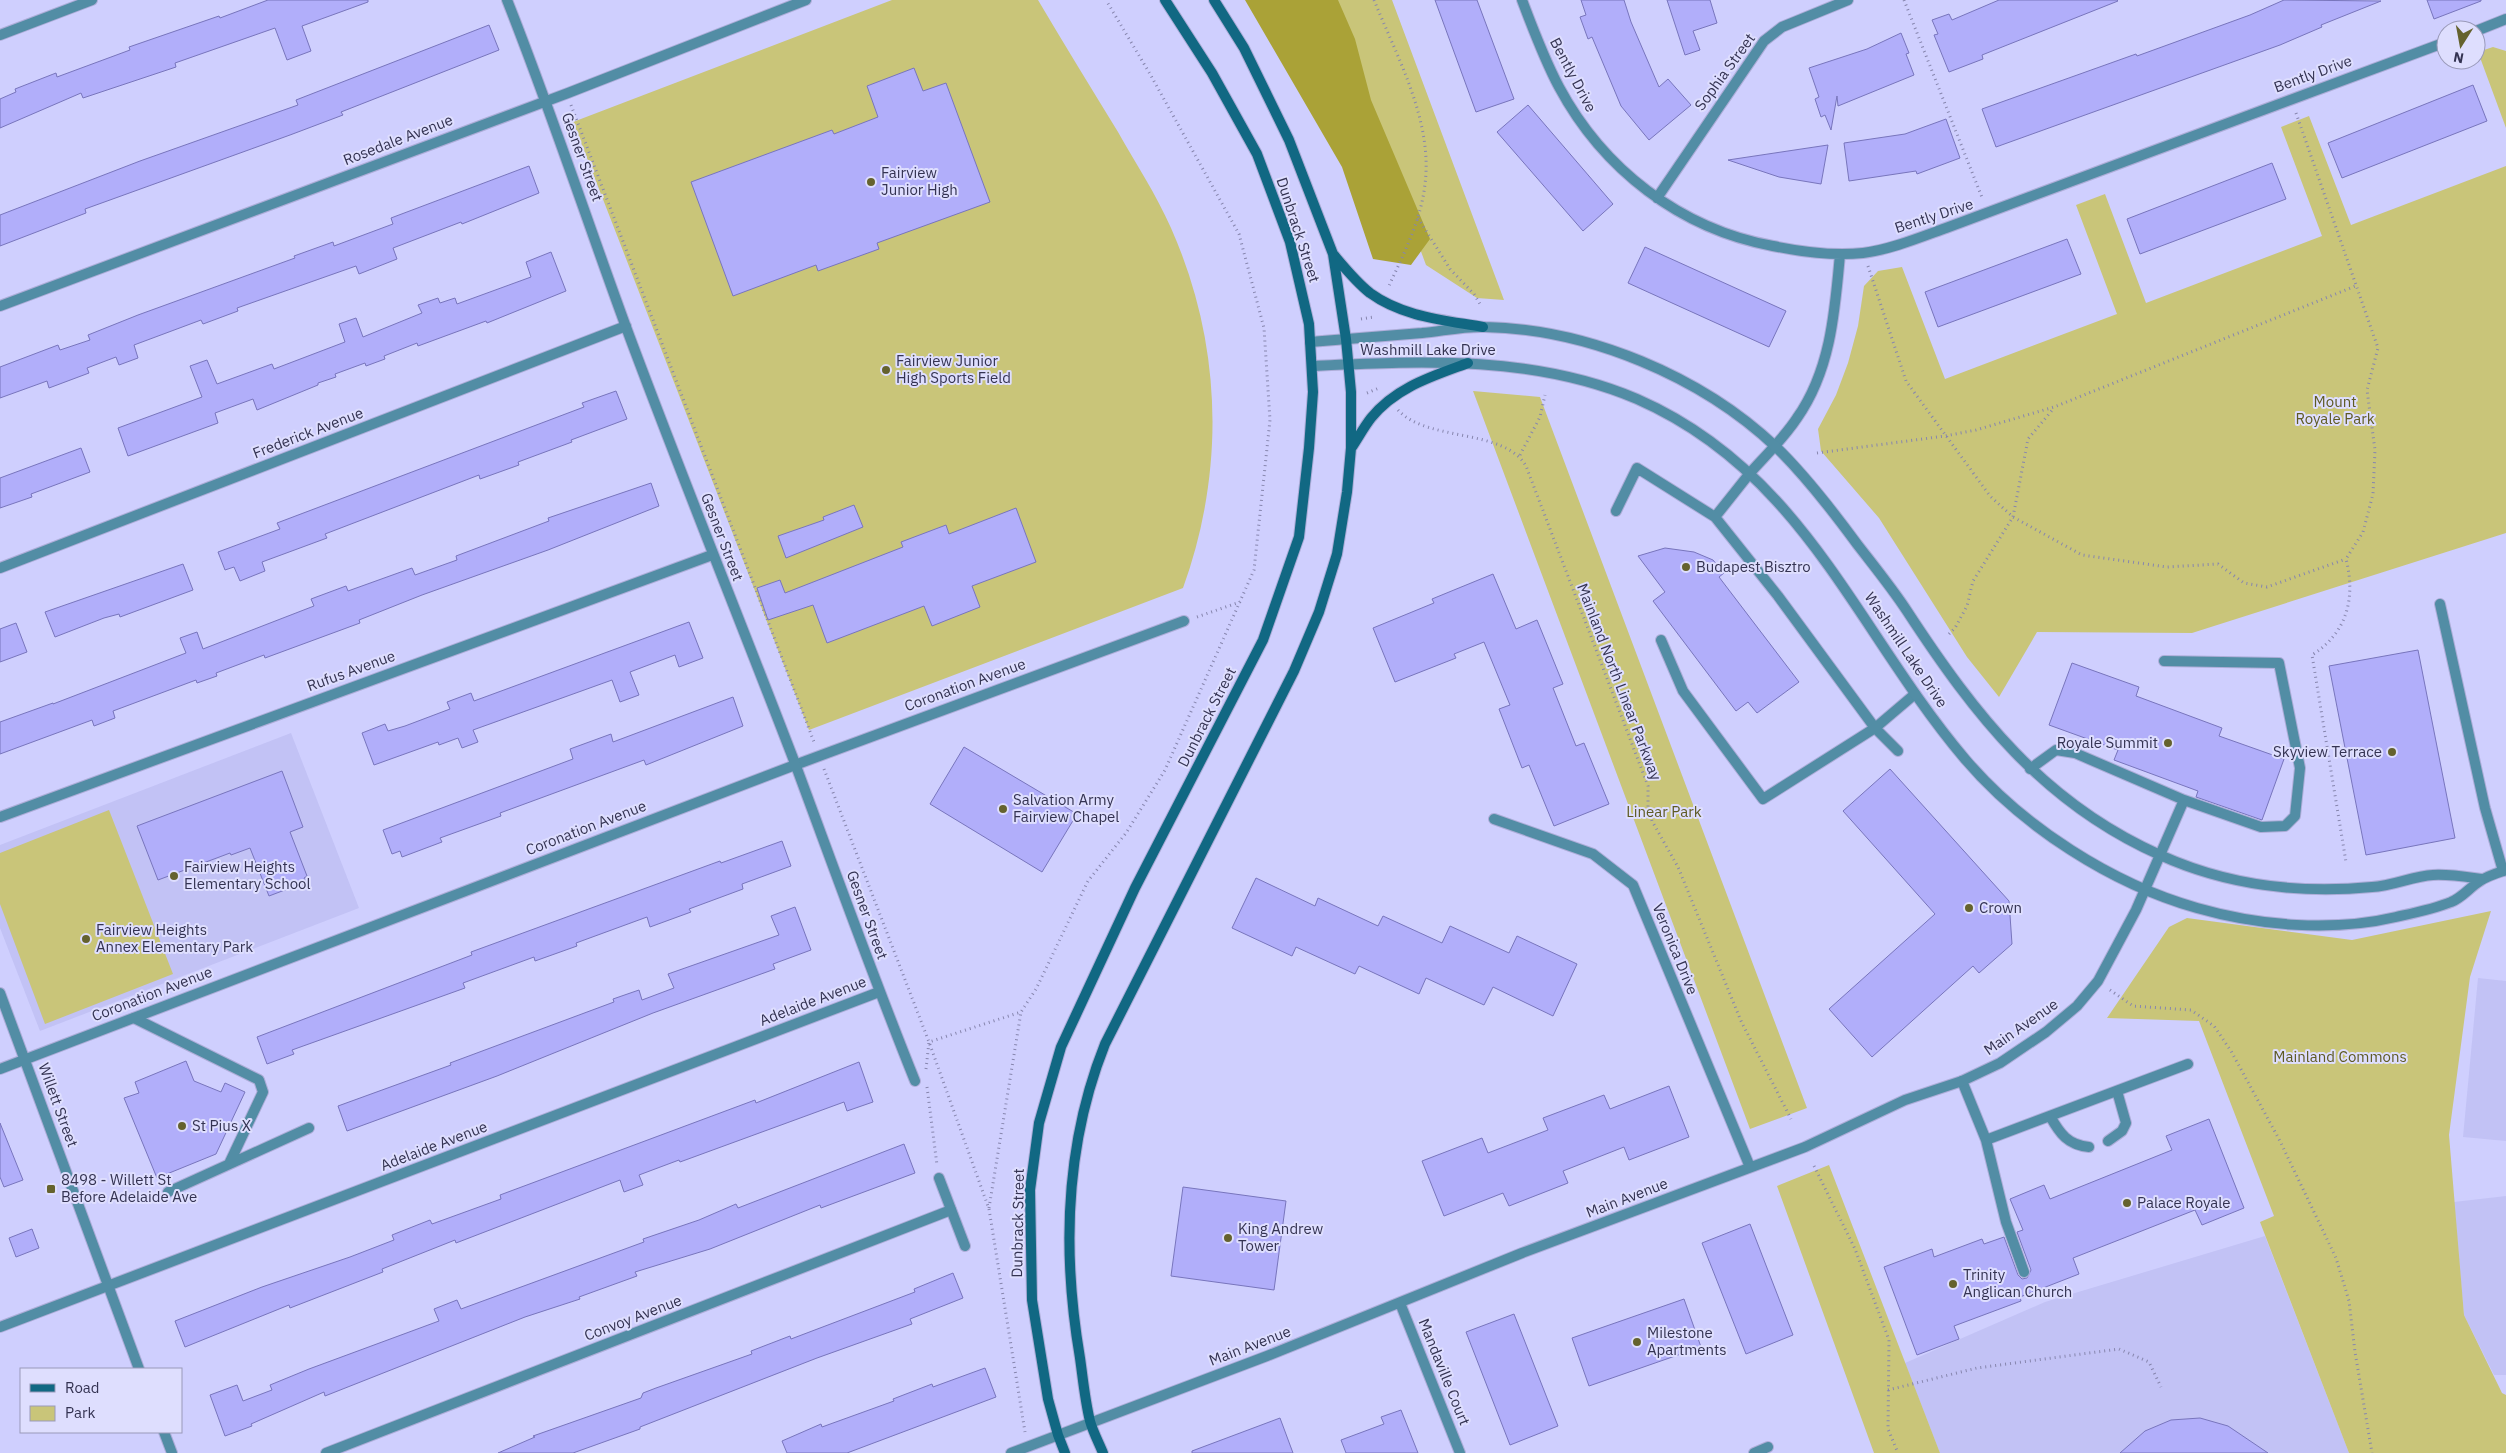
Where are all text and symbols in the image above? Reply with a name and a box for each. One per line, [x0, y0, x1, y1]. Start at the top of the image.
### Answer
north arrow [2436, 20, 2486, 70]
street label: Sophia Street [1690, 29, 1759, 114]
street label: Bently Drive [1546, 34, 1601, 115]
text: N [2452, 48, 2465, 68]
street label: Bently Drive [2271, 51, 2354, 96]
street label: Rosedale Avenue [340, 110, 455, 169]
street label: Gesner Street [558, 110, 607, 204]
place label: Fairview Junior High [881, 163, 958, 199]
street label: Dunbrack Street [1273, 175, 1324, 285]
marker: Fairview Junior High [865, 176, 877, 188]
street label: Bently Drive [1892, 194, 1976, 237]
street label: Washmill Lake Drive [1360, 340, 1496, 359]
place label: Fairview Junior High Sports Field [896, 351, 1011, 387]
marker: Fairview Junior High Sports Field [880, 364, 892, 376]
park label: Mount Royale Park [2295, 392, 2375, 428]
street label: Frederick Avenue [250, 403, 366, 462]
street label: Gesner Street [697, 490, 748, 584]
place label: Budapest Bisztro [1696, 557, 1811, 576]
marker: Budapest Bisztro [1680, 561, 1692, 573]
street label: Mainland North Linear Parkway [1573, 581, 1666, 783]
street label: Washmill Lake Drive [1861, 588, 1952, 711]
street label: Rufus Avenue [304, 646, 398, 695]
street label: Coronation Avenue [902, 654, 1028, 715]
street label: Dunbrack Street [1173, 664, 1240, 770]
place label: Royale Summit [2057, 733, 2158, 752]
marker: Royale Summit [2162, 737, 2174, 749]
place label: Skyview Terrace [2273, 742, 2382, 761]
marker: Skyview Terrace [2386, 746, 2398, 758]
place label: Salvation Army Fairview Chapel [1013, 790, 1119, 826]
street label: Coronation Avenue [523, 796, 649, 859]
park label: Linear Park [1626, 802, 1702, 821]
marker: Salvation Army Fairview Chapel [997, 803, 1009, 815]
place label: Fairview Heights Elementary School [184, 857, 311, 893]
street label: Gesner Street [843, 868, 892, 962]
marker: Fairview Heights Elementary School [168, 870, 180, 882]
place label: Crown [1979, 898, 2022, 917]
street label: Veronica Drive [1648, 900, 1702, 997]
marker: Crown [1963, 902, 1975, 914]
place label: Fairview Heights Annex Elementary Park [96, 920, 253, 956]
marker: Fairview Heights Annex Elementary Park [80, 933, 92, 945]
street label: Coronation Avenue [89, 962, 215, 1025]
street label: Adelaide Avenue [757, 971, 869, 1030]
street label: Main Avenue [1980, 994, 2061, 1059]
park label: Mainland Commons [2273, 1047, 2407, 1066]
street label: Willett Street [34, 1060, 83, 1150]
place label: St Pius X [192, 1116, 251, 1135]
street label: Adelaide Avenue [378, 1116, 490, 1175]
marker: St Pius X [176, 1120, 188, 1132]
street label: Dunbrack Street [1007, 1168, 1028, 1278]
place label: 8498 - Willett St Before Adelaide Ave [61, 1170, 197, 1206]
street label: Main Avenue [1583, 1173, 1670, 1222]
marker: 8498 - Willett St Before Adelaide Ave [45, 1183, 57, 1195]
place label: Palace Royale [2137, 1193, 2231, 1212]
marker: Palace Royale [2121, 1197, 2133, 1209]
place label: King Andrew Tower [1238, 1219, 1324, 1255]
marker: King Andrew Tower [1222, 1232, 1234, 1244]
place label: Trinity Anglican Church [1963, 1265, 2072, 1301]
marker: Trinity Anglican Church [1947, 1278, 1959, 1290]
street label: Convoy Avenue [581, 1290, 684, 1345]
street label: Mandaville Court [1414, 1316, 1475, 1428]
street label: Main Avenue [1206, 1321, 1293, 1370]
place label: Milestone Apartments [1647, 1323, 1727, 1359]
marker: Milestone Apartments [1631, 1336, 1643, 1348]
legend [20, 1368, 182, 1433]
text: Road [65, 1378, 100, 1397]
text: Park [65, 1403, 95, 1422]

